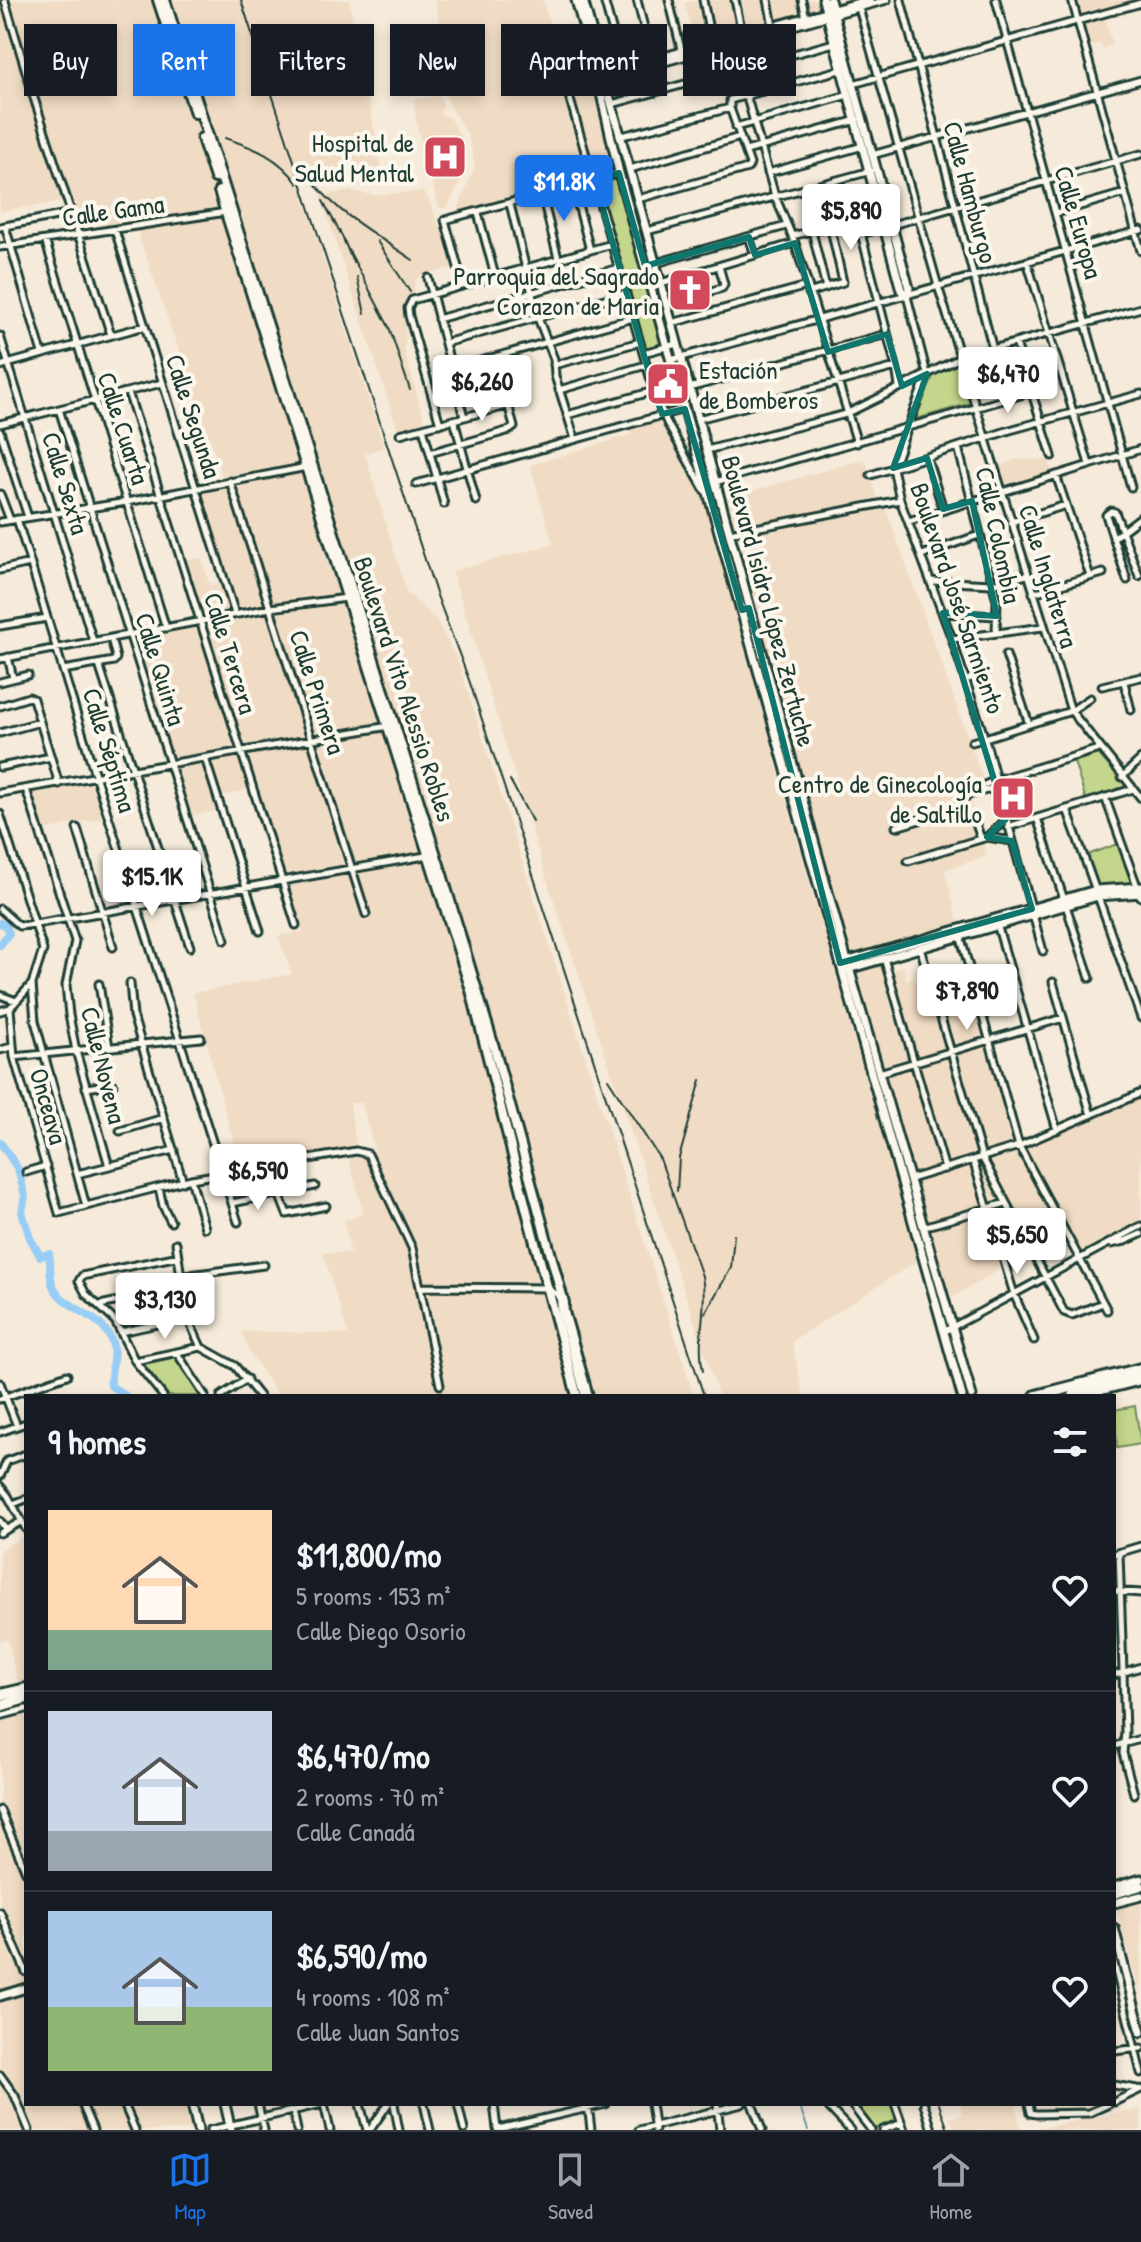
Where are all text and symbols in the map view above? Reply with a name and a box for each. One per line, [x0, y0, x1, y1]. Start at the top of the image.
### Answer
chip: Buy [24, 24, 117, 96]
chip: Rent [133, 24, 235, 96]
chip: Filters [251, 24, 374, 96]
chip: New [390, 24, 485, 96]
chip: Apartment [501, 24, 667, 96]
chip: House [683, 24, 796, 96]
street label: Calle Hamburgo [935, 117, 1007, 267]
place label: Hospital de Salud Mental [295, 125, 414, 190]
hospital icon: Hospital de Salud Mental [421, 133, 469, 181]
pin: $11.8K [499, 155, 629, 223]
street label: Calle Europa [1046, 162, 1112, 282]
text: $11.8K [533, 163, 595, 198]
pin: $5,890 [786, 184, 916, 252]
street label: Calle Gama [60, 186, 166, 234]
text: $5,890 [820, 192, 882, 227]
place label: Parroquia del Sagrado Corazon de Maria [453, 258, 659, 323]
church icon: Parroquia del Sagrado Corazon de Maria [666, 266, 714, 314]
pin: $6,470 [943, 347, 1073, 415]
street label: Calle Segunda [158, 350, 230, 482]
place label: Estación de Bomberos [699, 352, 818, 417]
pin: $6,260 [417, 355, 547, 423]
text: $6,470 [976, 355, 1040, 390]
public building icon: Estación de Bomberos [644, 360, 692, 408]
text: $6,260 [451, 363, 514, 398]
street label: Calle Cuarta [89, 367, 159, 489]
street label: Calle Sexta [34, 428, 98, 538]
street label: Boulevard Isidro López Zertuche [713, 452, 825, 750]
street label: Calle Colombia [967, 464, 1031, 606]
street label: Boulevard José Sarmiento [902, 478, 1014, 718]
street label: Calle Inglaterra [1011, 500, 1087, 652]
street label: Boulevard Vito Alessio Robles [346, 552, 464, 826]
street label: Calle Tercera [196, 588, 266, 718]
street label: Calle Quinta [127, 608, 195, 730]
street label: Calle Primera [281, 625, 355, 759]
street label: Calle Séptima [75, 684, 145, 816]
place label: Centro de Ginecología de Saltillo [778, 766, 982, 831]
hospital icon: Centro de Ginecología de Saltillo [989, 774, 1037, 822]
pin: $15.1K [87, 850, 217, 918]
text: $15.1K [121, 858, 183, 893]
pin: $7,890 [902, 964, 1032, 1032]
text: $7,890 [935, 972, 999, 1007]
street label: Calle Novena [73, 1003, 135, 1127]
street label: Onceava [22, 1064, 76, 1148]
pin: $6,590 [193, 1144, 323, 1212]
text: $6,590 [228, 1152, 289, 1187]
pin: $5,650 [952, 1208, 1082, 1276]
text: $5,650 [986, 1216, 1048, 1251]
pin: $3,130 [100, 1273, 230, 1341]
text: $3,130 [134, 1281, 196, 1316]
text: 9 homes [48, 1419, 146, 1465]
icon: filters [1048, 1420, 1092, 1464]
text: $11,800/mo [296, 1532, 441, 1578]
icon: home [112, 1542, 208, 1638]
icon: heart [1048, 1568, 1092, 1612]
text: 5 rooms · 153 m² [296, 1578, 451, 1613]
text: Calle Diego Osorio [296, 1613, 466, 1648]
text: $6,470/mo [296, 1733, 430, 1779]
icon: home [112, 1743, 208, 1839]
icon: heart [1048, 1769, 1092, 1813]
text: 2 rooms · 70 m² [296, 1779, 444, 1814]
text: Calle Canadá [296, 1814, 415, 1849]
text: $6,590/mo [296, 1933, 427, 1979]
icon: home [112, 1943, 208, 2039]
icon: heart [1048, 1969, 1092, 2013]
text: 4 rooms · 108 m² [296, 1979, 450, 2014]
text: Calle Juan Santos [296, 2014, 459, 2049]
tab: Map [168, 2148, 212, 2226]
tab: Saved [548, 2148, 593, 2226]
tab: Home [929, 2148, 973, 2226]

